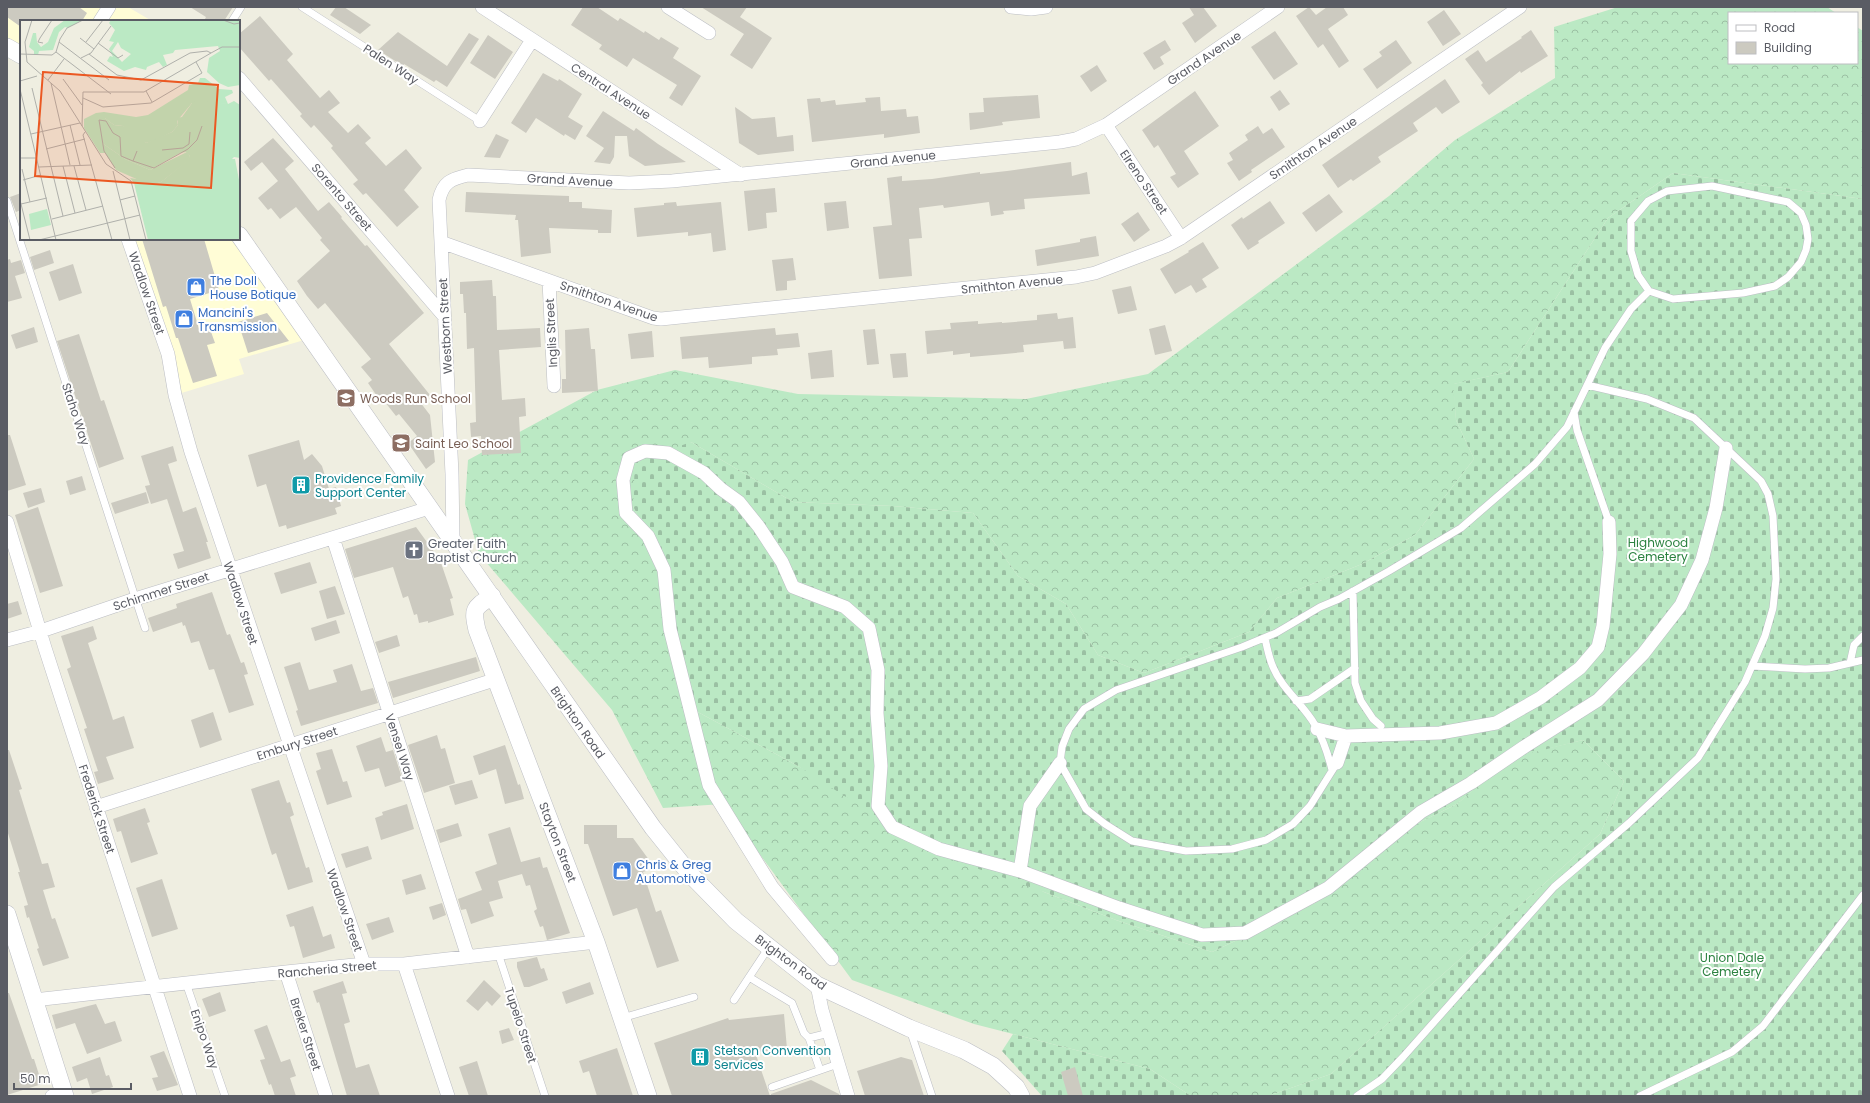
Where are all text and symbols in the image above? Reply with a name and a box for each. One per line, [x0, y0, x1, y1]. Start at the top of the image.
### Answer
legend [1728, 12, 1858, 64]
text: Road [1764, 19, 1795, 36]
inset map [20, 20, 240, 240]
street label: Grand Avenue [1164, 27, 1244, 89]
text: Building [1764, 39, 1812, 56]
street label: Palen Way [360, 40, 422, 88]
street label: Central Avenue [568, 59, 654, 123]
street label: Smithton Avenue [1266, 112, 1360, 184]
street label: Grand Avenue [849, 146, 937, 172]
street label: Elreno Street [1116, 146, 1172, 218]
street label: Sorento Street [308, 159, 376, 235]
street label: Grand Avenue [527, 169, 613, 191]
street label: Wadlow Street [125, 249, 169, 337]
street label: Smithton Avenue [960, 270, 1064, 298]
place label: The Doll House Botique [210, 272, 296, 303]
shop icon: The Doll House Botique [185, 276, 207, 298]
street label: Smithton Avenue [558, 276, 660, 326]
street label: Westborn Street [434, 278, 456, 374]
street label: Inglis Street [541, 298, 561, 368]
place label: Mancini's Transmission [198, 304, 277, 335]
shop icon: Mancini's Transmission [173, 308, 195, 330]
street label: Staho Way [58, 381, 94, 448]
school or university icon: Woods Run School [335, 387, 357, 409]
place label: Woods Run School [360, 390, 471, 407]
school or university icon: Saint Leo School [390, 432, 412, 454]
place label: Saint Leo School [415, 435, 512, 452]
place label: Providence Family Support Center [315, 470, 424, 501]
building icon: Providence Family Support Center [290, 474, 312, 496]
park label: Highwood Cemetery [1628, 534, 1688, 565]
place label: Greater Faith Baptist Church [428, 535, 517, 566]
church icon: Greater Faith Baptist Church [403, 539, 425, 561]
street label: Wadlow Street [220, 559, 262, 647]
street label: Schimmer Street [111, 567, 211, 615]
street label: Brighton Road [547, 682, 609, 762]
street label: Vensel Way [381, 711, 419, 783]
street label: Embury Street [254, 722, 340, 764]
street label: Frederick Street [75, 762, 119, 856]
street label: Stayton Street [535, 800, 581, 884]
place label: Chris & Greg Automotive [636, 856, 711, 887]
shop icon: Chris & Greg Automotive [611, 860, 633, 882]
street label: Wadlow Street [323, 866, 367, 954]
street label: Brighton Road [752, 930, 830, 994]
park label: Union Dale Cemetery [1700, 949, 1764, 980]
street label: Rancheria Street [277, 956, 377, 982]
street label: Tupelo Street [501, 985, 541, 1065]
street label: Breker Street [286, 995, 326, 1073]
street label: Enipo Way [187, 1007, 223, 1071]
place label: Stetson Convention Services [714, 1042, 831, 1073]
building icon: Stetson Convention Services [689, 1046, 711, 1068]
scale bar [14, 1065, 131, 1091]
text: 50 m [20, 1070, 51, 1087]

